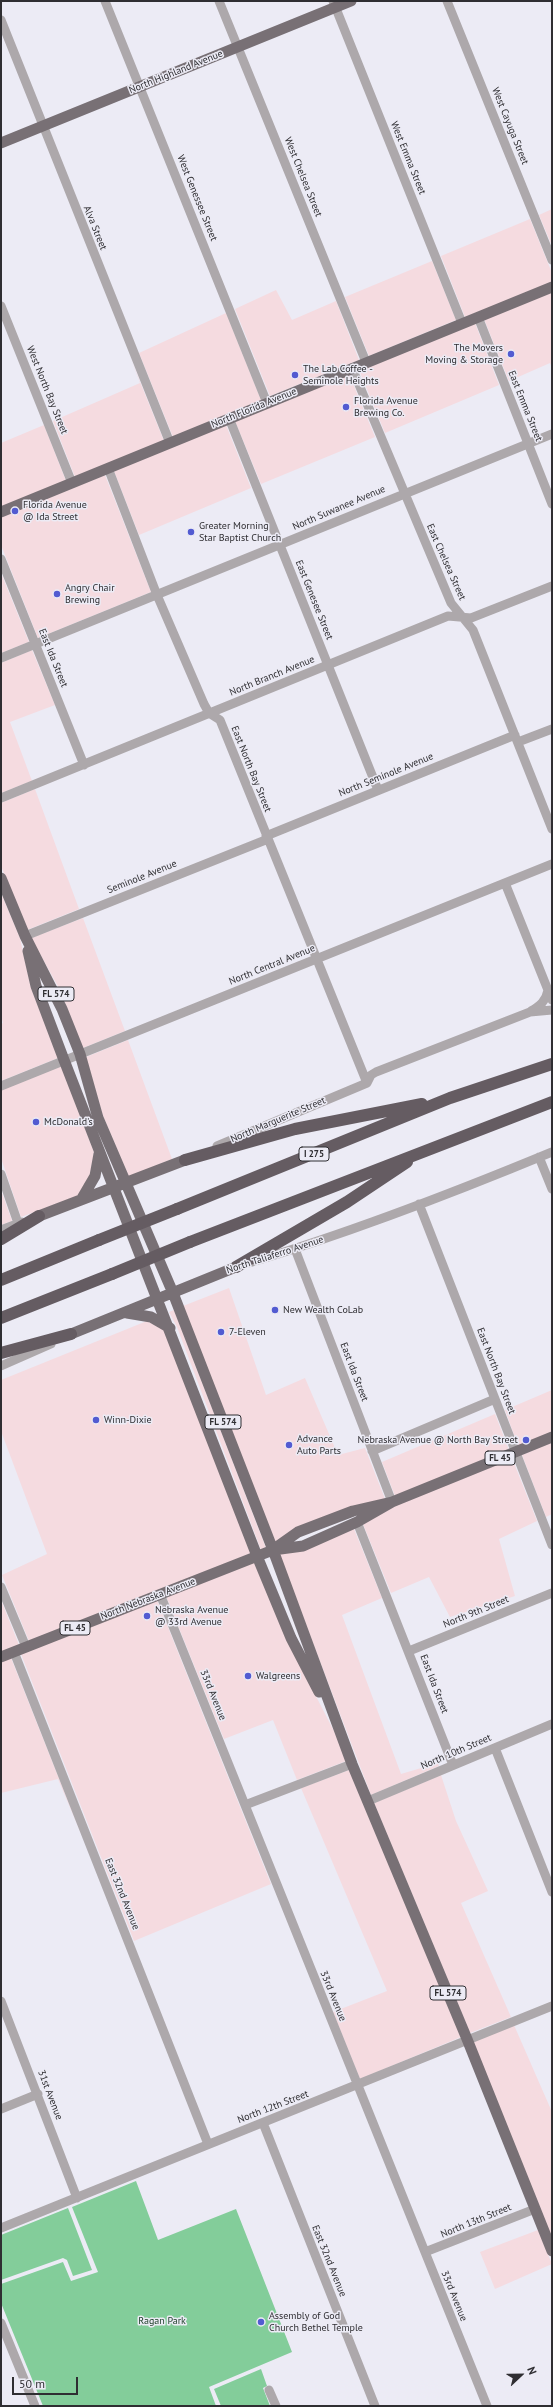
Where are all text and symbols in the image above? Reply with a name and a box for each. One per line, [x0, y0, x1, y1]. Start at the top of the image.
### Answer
street label: North Highland Avenue [127, 48, 225, 96]
street label: West Cayuga Street [489, 86, 531, 166]
street label: West Emma Street [388, 120, 428, 196]
street label: West Chelsea Street [282, 135, 324, 219]
street label: West Genessee Street [174, 153, 220, 243]
street label: Alva Street [81, 204, 109, 252]
place label: The Movers Moving & Storage [425, 342, 503, 366]
street label: West North Bay Street [24, 344, 70, 436]
marker: The Movers Moving & Storage [506, 349, 516, 359]
place label: The Lab Coffee - Seminole Heights [303, 363, 379, 386]
street label: East Emma Street [505, 369, 545, 443]
marker: The Lab Coffee - Seminole Heights [290, 370, 300, 380]
street label: North Florida Avenue [210, 385, 298, 431]
place label: Florida Avenue Brewing Co. [354, 395, 418, 418]
marker: Florida Avenue Brewing Co. [341, 402, 351, 412]
street label: North Suwanee Avenue [291, 483, 387, 533]
place label: Florida Avenue @ Ida Street [23, 499, 87, 522]
marker: Florida Avenue @ Ida Street [10, 506, 20, 516]
place label: Greater Morning Star Baptist Church [199, 520, 281, 544]
street label: East Chelsea Street [424, 522, 468, 602]
marker: Greater Morning Star Baptist Church [186, 527, 196, 537]
street label: East Genesee Street [293, 558, 335, 642]
place label: Angry Chair Brewing [65, 582, 115, 606]
marker: Angry Chair Brewing [52, 589, 62, 599]
street label: East Ida Street [36, 627, 70, 689]
street label: North Branch Avenue [228, 653, 316, 699]
street label: East North Bay Street [228, 724, 274, 814]
street label: North Seminole Avenue [337, 750, 435, 800]
street label: Seminole Avenue [105, 858, 179, 896]
street label: North Central Avenue [227, 942, 317, 988]
road number: FL 574 [38, 987, 74, 1001]
street label: North Marguerite Street [229, 1095, 327, 1145]
place label: McDonald's [44, 1116, 93, 1128]
marker: McDonald's [31, 1117, 41, 1127]
road number: I 275 [299, 1147, 329, 1161]
street label: North Taliaferro Avenue [225, 1234, 325, 1276]
place label: New Wealth CoLab [283, 1304, 363, 1316]
marker: New Wealth CoLab [270, 1305, 280, 1315]
place label: 7-Eleven [229, 1326, 266, 1338]
street label: East North Bay Street [474, 1326, 518, 1416]
marker: 7-Eleven [216, 1327, 226, 1337]
street label: East Ida Street [337, 1341, 371, 1403]
place label: Winn-Dixie [104, 1414, 152, 1426]
marker: Winn-Dixie [91, 1415, 101, 1425]
road number: FL 574 [205, 1415, 241, 1429]
place label: Advance Auto Parts [297, 1433, 341, 1456]
place label: Nebraska Avenue @ North Bay Street [358, 1434, 518, 1446]
marker: Nebraska Avenue @ North Bay Street [521, 1435, 531, 1445]
marker: Advance Auto Parts [284, 1440, 294, 1450]
road number: FL 45 [485, 1451, 515, 1465]
street label: North Nebraska Avenue [99, 1575, 197, 1623]
street label: North 9th Street [441, 1593, 511, 1631]
place label: Nebraska Avenue @ 33rd Avenue [155, 1604, 228, 1628]
marker: Nebraska Avenue @ 33rd Avenue [142, 1611, 152, 1621]
road number: FL 45 [60, 1621, 90, 1635]
street label: East Ida Street [417, 1653, 451, 1715]
street label: 33rd Avenue [197, 1668, 229, 1722]
place label: Walgreens [256, 1670, 300, 1682]
marker: Walgreens [243, 1671, 253, 1681]
street label: North 10th Street [419, 1732, 493, 1772]
street label: East 32nd Avenue [102, 1856, 142, 1932]
street label: 33rd Avenue [317, 1969, 349, 2023]
road number: FL 574 [430, 1986, 466, 2000]
street label: 31st Avenue [35, 2068, 65, 2122]
street label: North 12th Street [236, 2088, 310, 2126]
street label: North 13th Street [439, 2201, 513, 2241]
street label: East 32nd Avenue [309, 2223, 349, 2299]
street label: 33rd Avenue [438, 2269, 470, 2323]
place label: Assembly of God Church Bethel Temple [269, 2310, 363, 2334]
park label: Ragan Park [138, 2315, 186, 2327]
marker: Assembly of God Church Bethel Temple [256, 2317, 266, 2327]
north arrow [501, 2355, 541, 2395]
text: N [524, 2365, 540, 2376]
scale bar [14, 2369, 80, 2395]
text: 50 m [19, 2376, 45, 2391]

